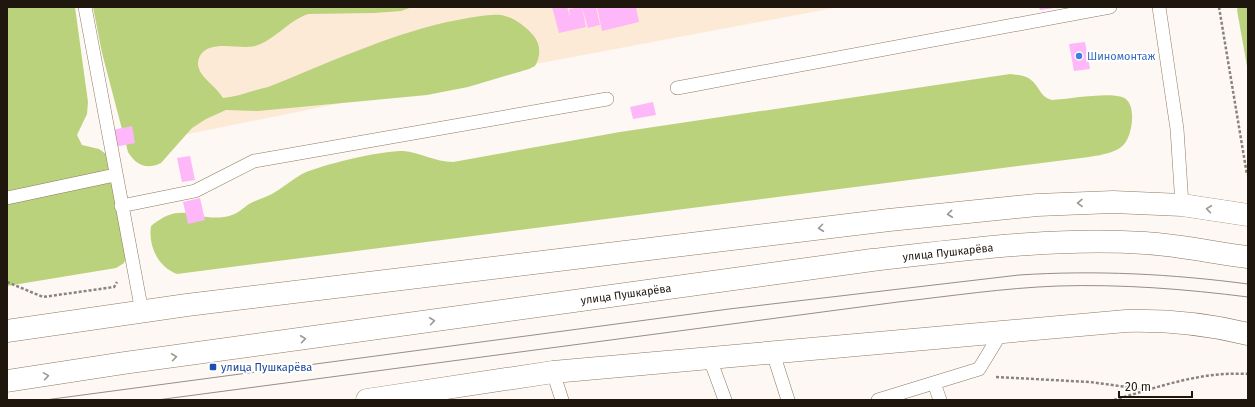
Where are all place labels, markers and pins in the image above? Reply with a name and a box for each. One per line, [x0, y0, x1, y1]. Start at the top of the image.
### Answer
place label: Шиномонтаж [1087, 50, 1156, 63]
marker: Шиномонтаж [1074, 51, 1084, 61]
place label: улица Пушкарёва [221, 361, 312, 374]
marker: улица Пушкарёва [208, 362, 218, 372]

